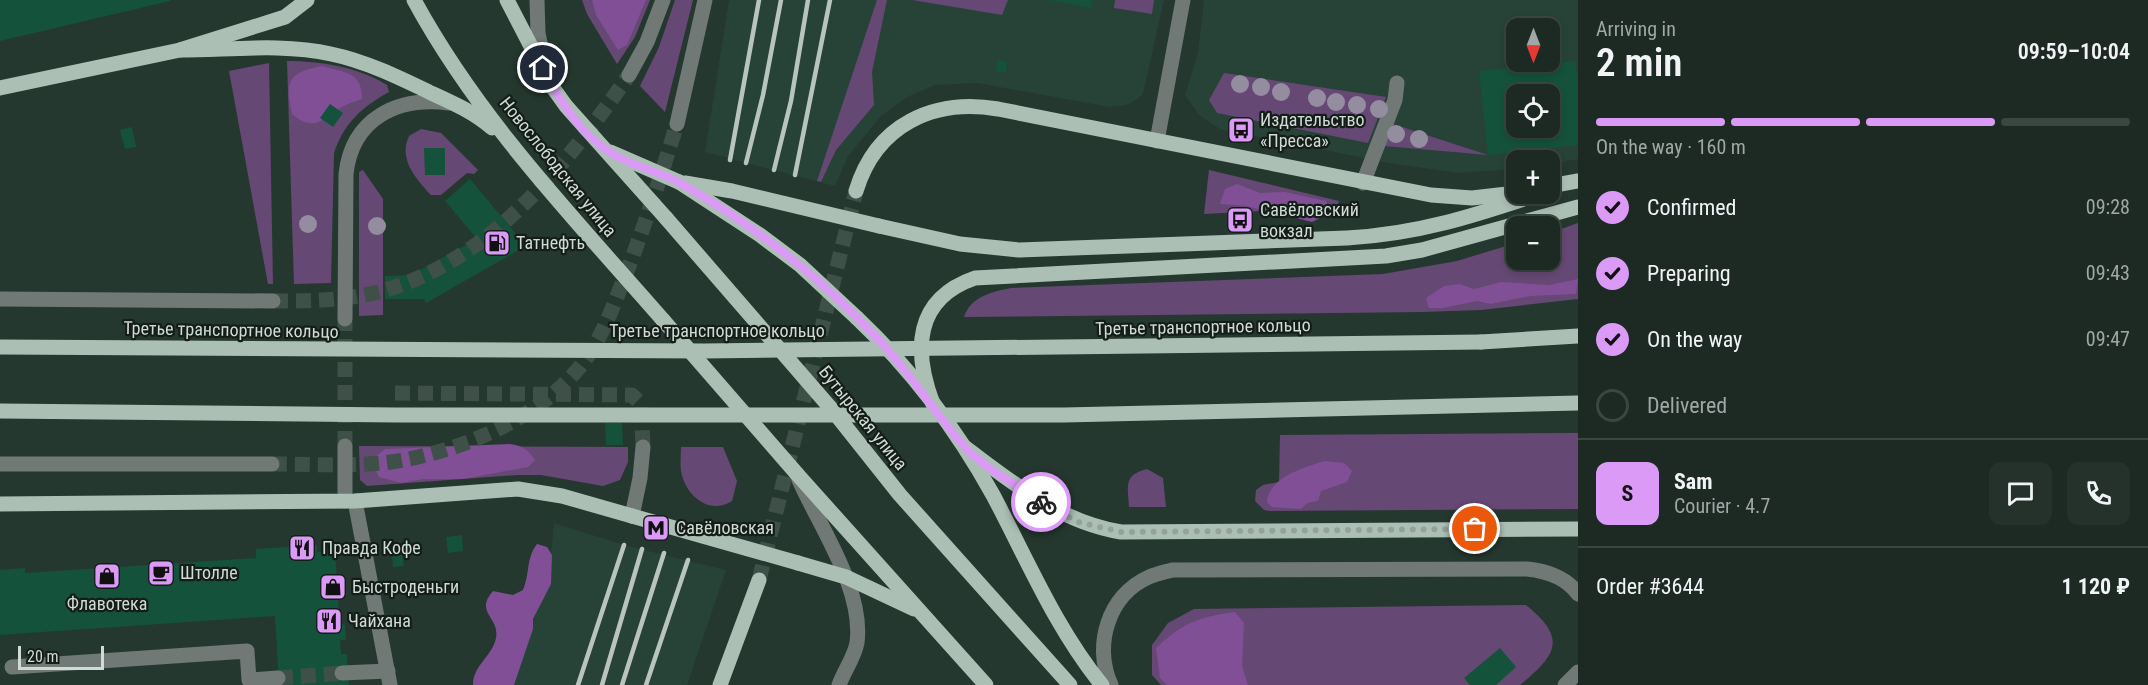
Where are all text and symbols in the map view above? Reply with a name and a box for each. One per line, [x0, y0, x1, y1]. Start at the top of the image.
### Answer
text: Arriving in [1596, 17, 1676, 41]
north arrow [1506, 18, 1560, 72]
map controls [1506, 18, 1560, 270]
text: 09:59–10:04 [2018, 39, 2130, 64]
text: 2 min [1596, 40, 1682, 86]
pin [517, 42, 568, 93]
icon: home [526, 51, 559, 84]
button: locate [1506, 84, 1560, 138]
street label: Новослободская улица [496, 93, 621, 241]
place label: Издательство «Пресса» [1260, 109, 1365, 151]
bus stop icon: Издательство «Пресса» [1226, 115, 1256, 145]
text: On the way · 160 m [1596, 135, 1746, 159]
button: + [1506, 150, 1560, 204]
icon: check [1596, 191, 1629, 224]
text: Confirmed [1647, 195, 1736, 220]
text: 09:28 [2086, 195, 2130, 219]
place label: Савёловский вокзал [1260, 199, 1359, 241]
bus stop icon: Савёловский вокзал [1225, 205, 1255, 235]
button: − [1506, 216, 1560, 270]
fuel station icon: Татнефть [482, 228, 512, 258]
place label: Татнефть [516, 232, 585, 253]
icon: check [1596, 257, 1629, 290]
text: Preparing [1647, 261, 1731, 286]
text: 09:43 [2086, 261, 2130, 285]
street label: Третье транспортное кольцо [1095, 314, 1311, 339]
street label: Третье транспортное кольцо [123, 317, 339, 342]
street label: Третье транспортное кольцо [609, 320, 825, 341]
icon: check [1596, 323, 1629, 356]
text: On the way [1647, 327, 1742, 352]
text: 09:47 [2086, 327, 2130, 351]
street label: Бутырская улица [815, 361, 912, 474]
text: Delivered [1647, 393, 1727, 418]
button: chat [1989, 462, 2052, 525]
button: phone [2067, 462, 2130, 525]
text: Sam [1674, 469, 1713, 494]
courier [1011, 472, 1071, 532]
text: S [1622, 481, 1633, 506]
icon: bike [1025, 486, 1058, 519]
text: Courier · 4.7 [1674, 494, 1770, 518]
pin [1449, 503, 1500, 554]
icon: bag [1458, 512, 1491, 545]
metro station icon: Савёловская [641, 513, 671, 543]
place label: Савёловская [676, 517, 774, 538]
restaurant icon: Правда Кофе [287, 533, 317, 563]
place label: Правда Кофе [322, 537, 421, 558]
cafe icon: Штолле [146, 558, 176, 588]
shop icon: Флавотека [92, 561, 122, 591]
place label: Штолле [180, 562, 238, 583]
shop icon: Быстроденьги [318, 572, 348, 602]
text: Order #3644 [1596, 574, 1704, 599]
text: 1 120 ₽ [2062, 574, 2130, 599]
place label: Быстроденьги [352, 576, 459, 597]
place label: Флавотека [67, 593, 147, 614]
restaurant icon: Чайхана [314, 606, 344, 636]
place label: Чайхана [348, 610, 411, 631]
scale bar [18, 643, 104, 670]
text: 20 m [27, 647, 59, 666]

